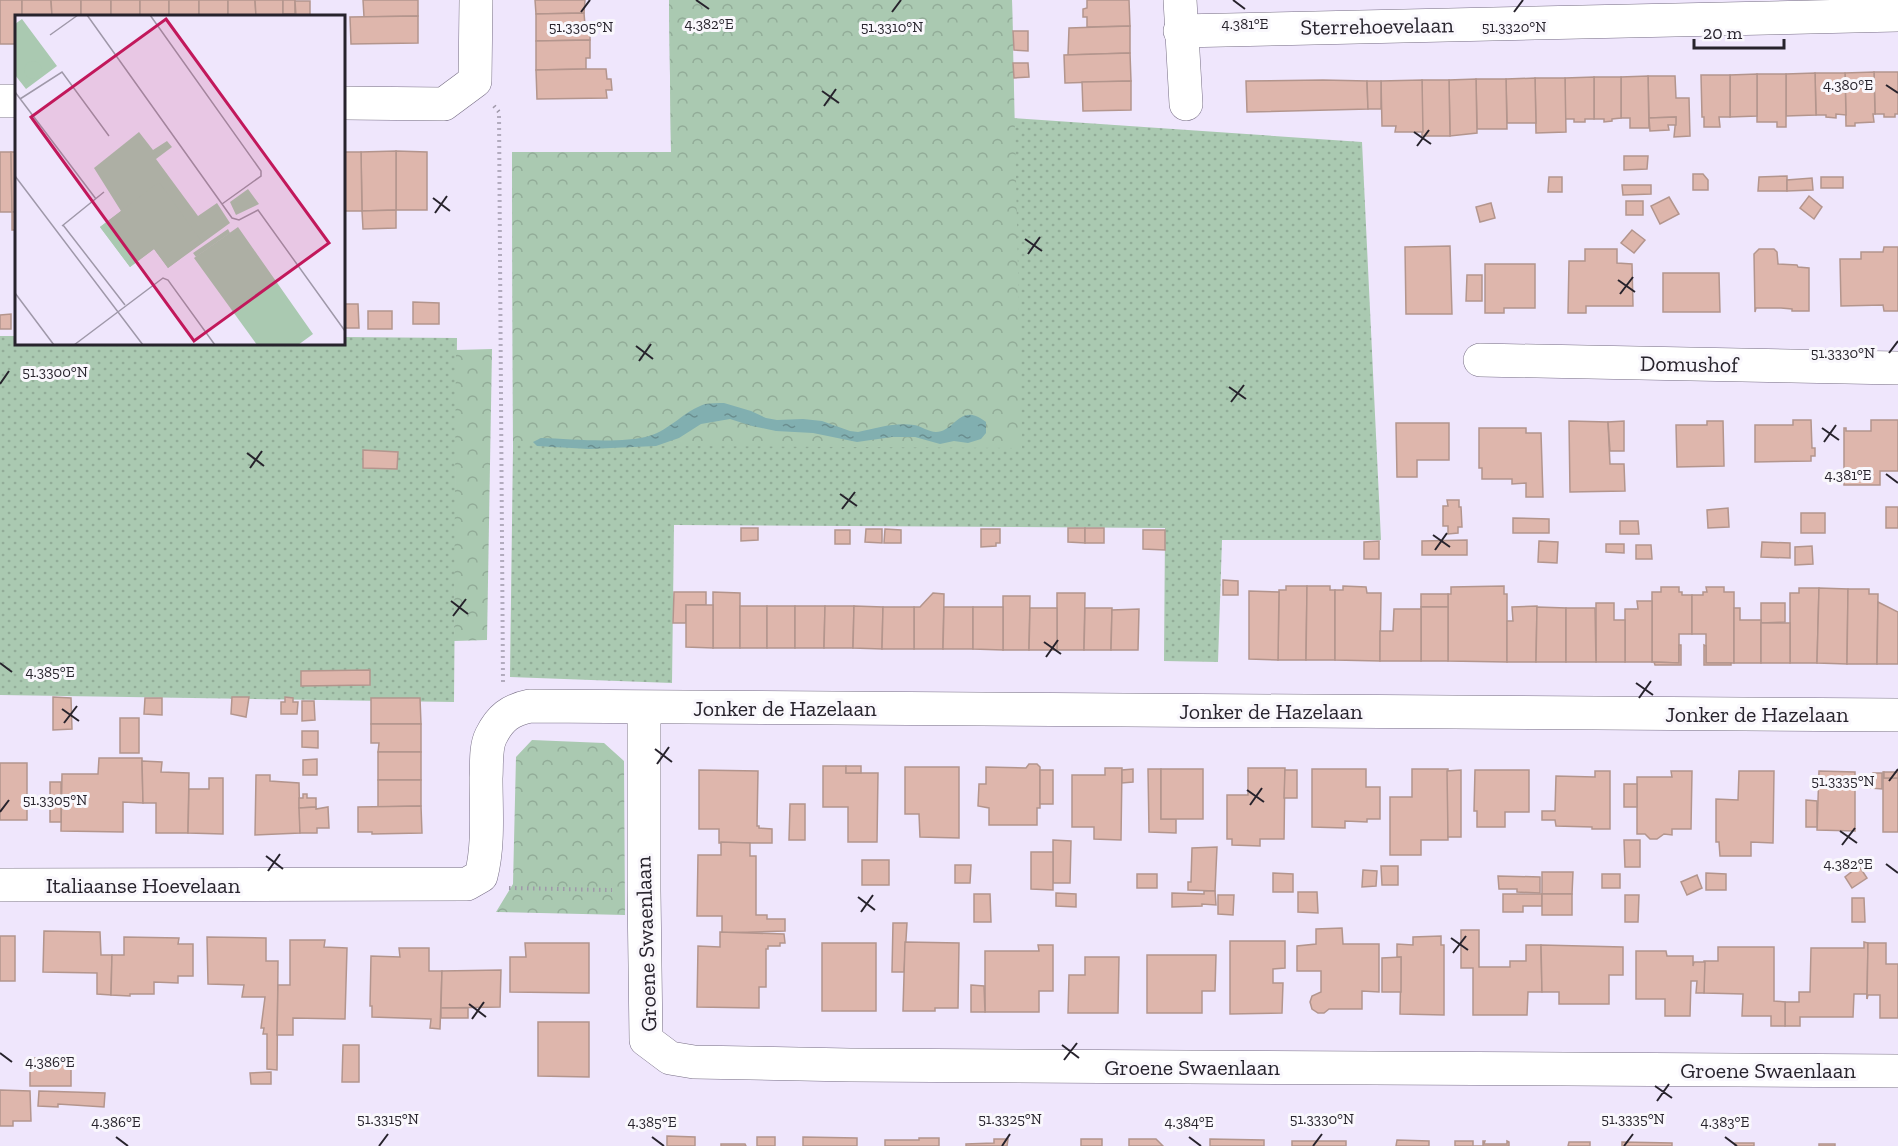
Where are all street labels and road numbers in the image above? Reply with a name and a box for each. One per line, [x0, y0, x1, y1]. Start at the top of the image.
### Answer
street label: Sterrehoevelaan [1300, 11, 1454, 41]
street label: Domushof [1640, 350, 1740, 378]
street label: Jonker de Hazelaan [693, 695, 877, 722]
street label: Jonker de Hazelaan [1179, 698, 1363, 725]
street label: Jonker de Hazelaan [1665, 701, 1849, 728]
street label: Groene Swaenlaan [629, 855, 663, 1032]
street label: Italiaanse Hoevelaan [46, 872, 241, 899]
street label: Groene Swaenlaan [1104, 1054, 1280, 1081]
street label: Groene Swaenlaan [1680, 1057, 1856, 1084]

